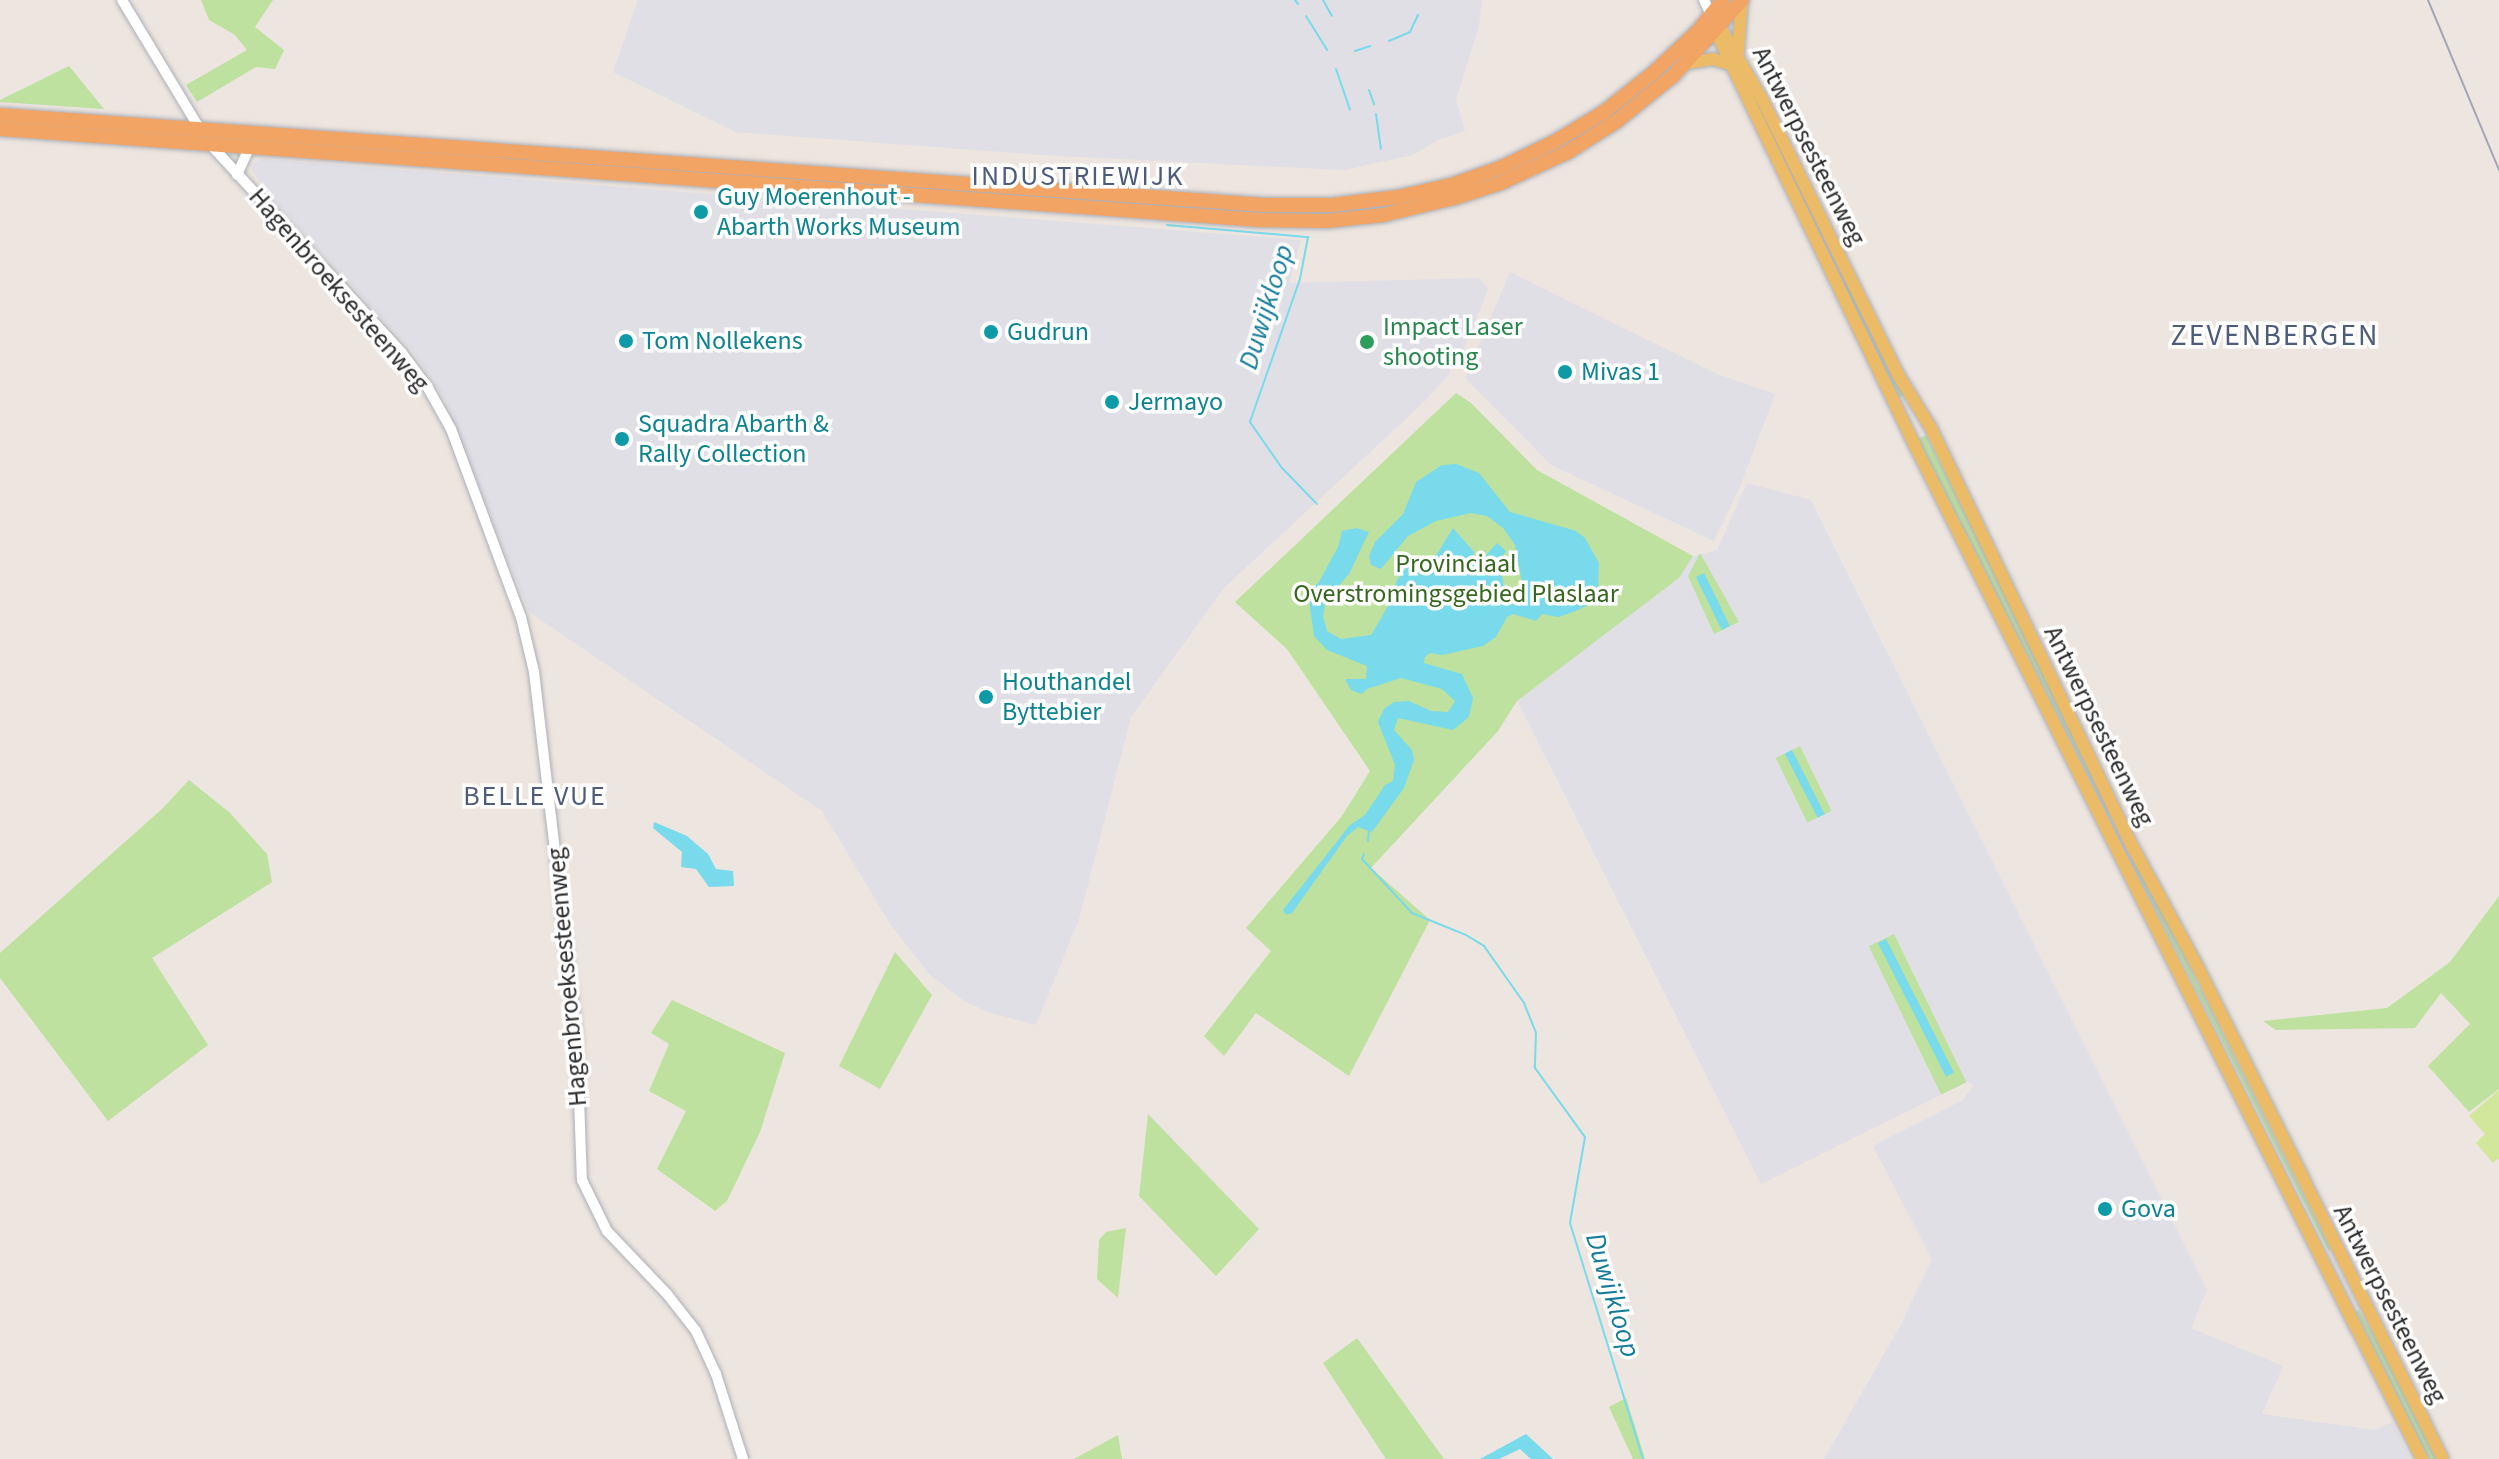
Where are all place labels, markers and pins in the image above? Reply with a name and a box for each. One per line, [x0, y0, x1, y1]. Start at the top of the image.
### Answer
place label: Guy Moerenhout - Abarth Works Museum [717, 181, 960, 242]
marker: Guy Moerenhout - Abarth Works Museum [692, 203, 710, 221]
place label: Impact Laser shooting [1383, 311, 1523, 372]
place label: Gudrun [1007, 316, 1089, 348]
marker: Gudrun [982, 323, 1000, 341]
place label: Tom Nollekens [642, 325, 803, 357]
marker: Tom Nollekens [617, 332, 635, 350]
marker: Impact Laser shooting [1358, 333, 1376, 351]
place label: Mivas 1 [1581, 356, 1660, 388]
marker: Mivas 1 [1556, 363, 1574, 381]
place label: Jermayo [1128, 386, 1223, 418]
marker: Jermayo [1103, 393, 1121, 411]
place label: Squadra Abarth & Rally Collection [638, 408, 829, 470]
marker: Squadra Abarth & Rally Collection [613, 430, 631, 448]
place label: Houthandel Byttebier [1002, 666, 1131, 728]
marker: Houthandel Byttebier [977, 688, 995, 706]
place label: Gova [2121, 1193, 2176, 1225]
marker: Gova [2096, 1200, 2114, 1218]

